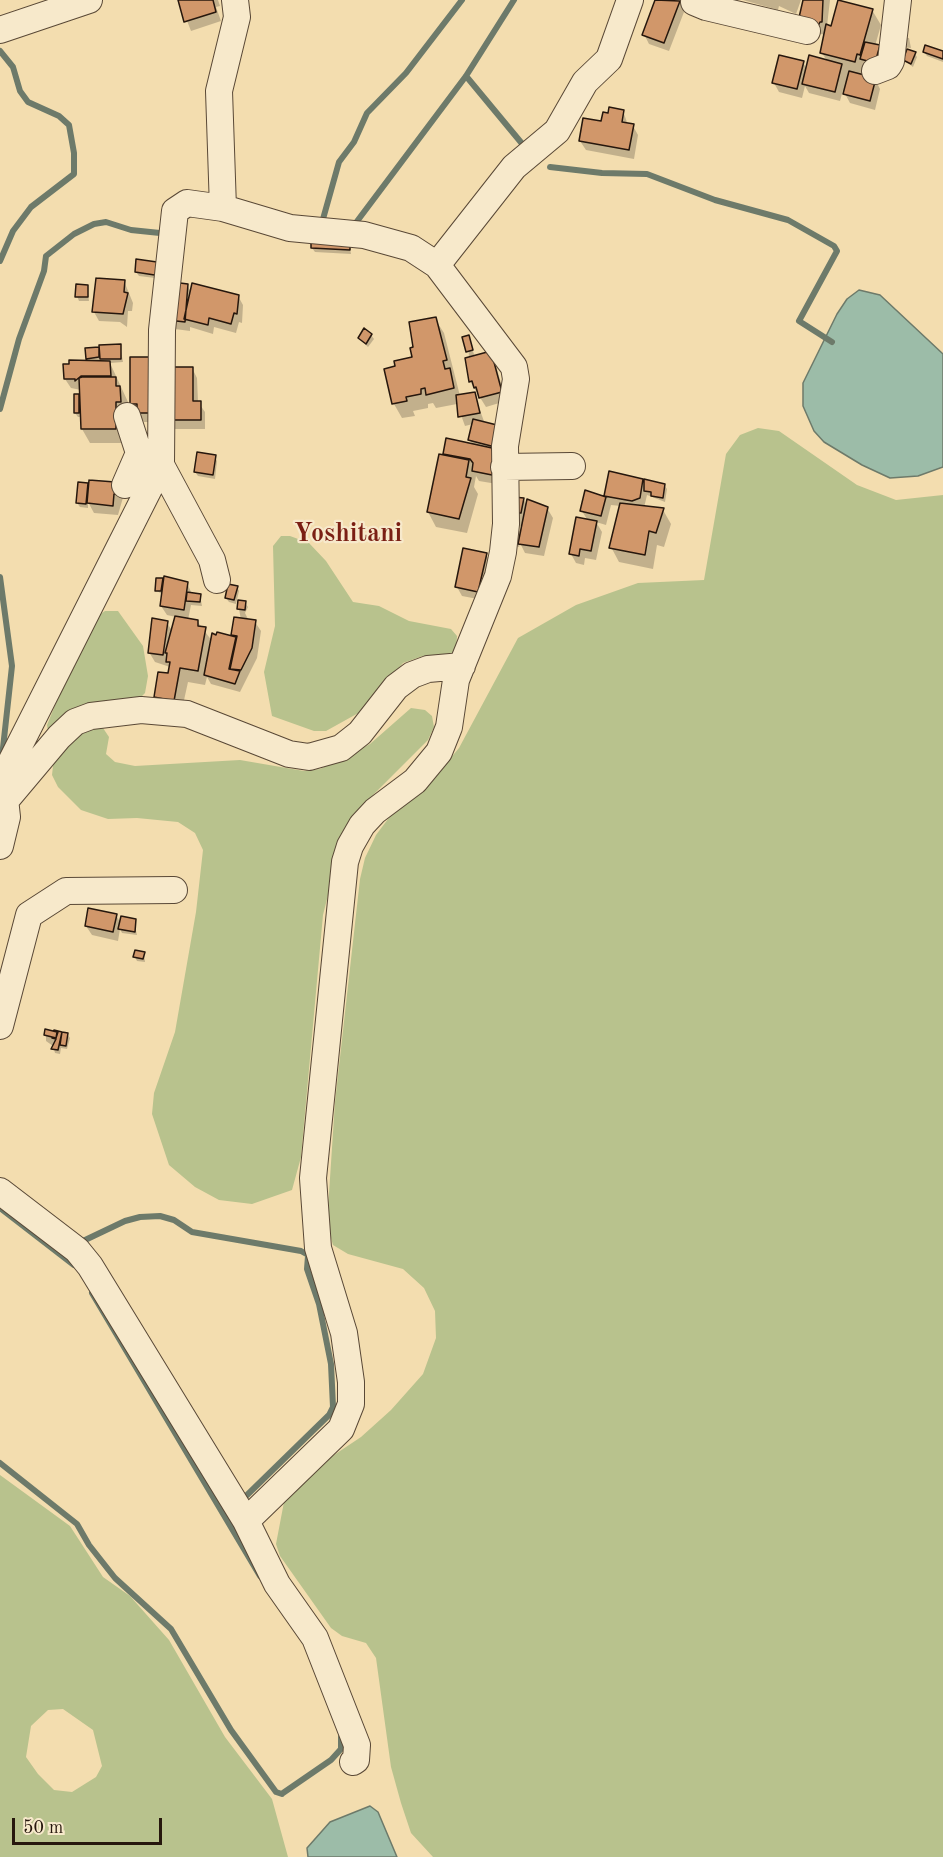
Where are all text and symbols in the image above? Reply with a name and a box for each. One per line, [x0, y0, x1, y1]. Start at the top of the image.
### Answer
district label: Yoshitani [294, 518, 402, 550]
scale bar [15, 1806, 165, 1844]
text: 50 m [23, 1819, 63, 1837]

